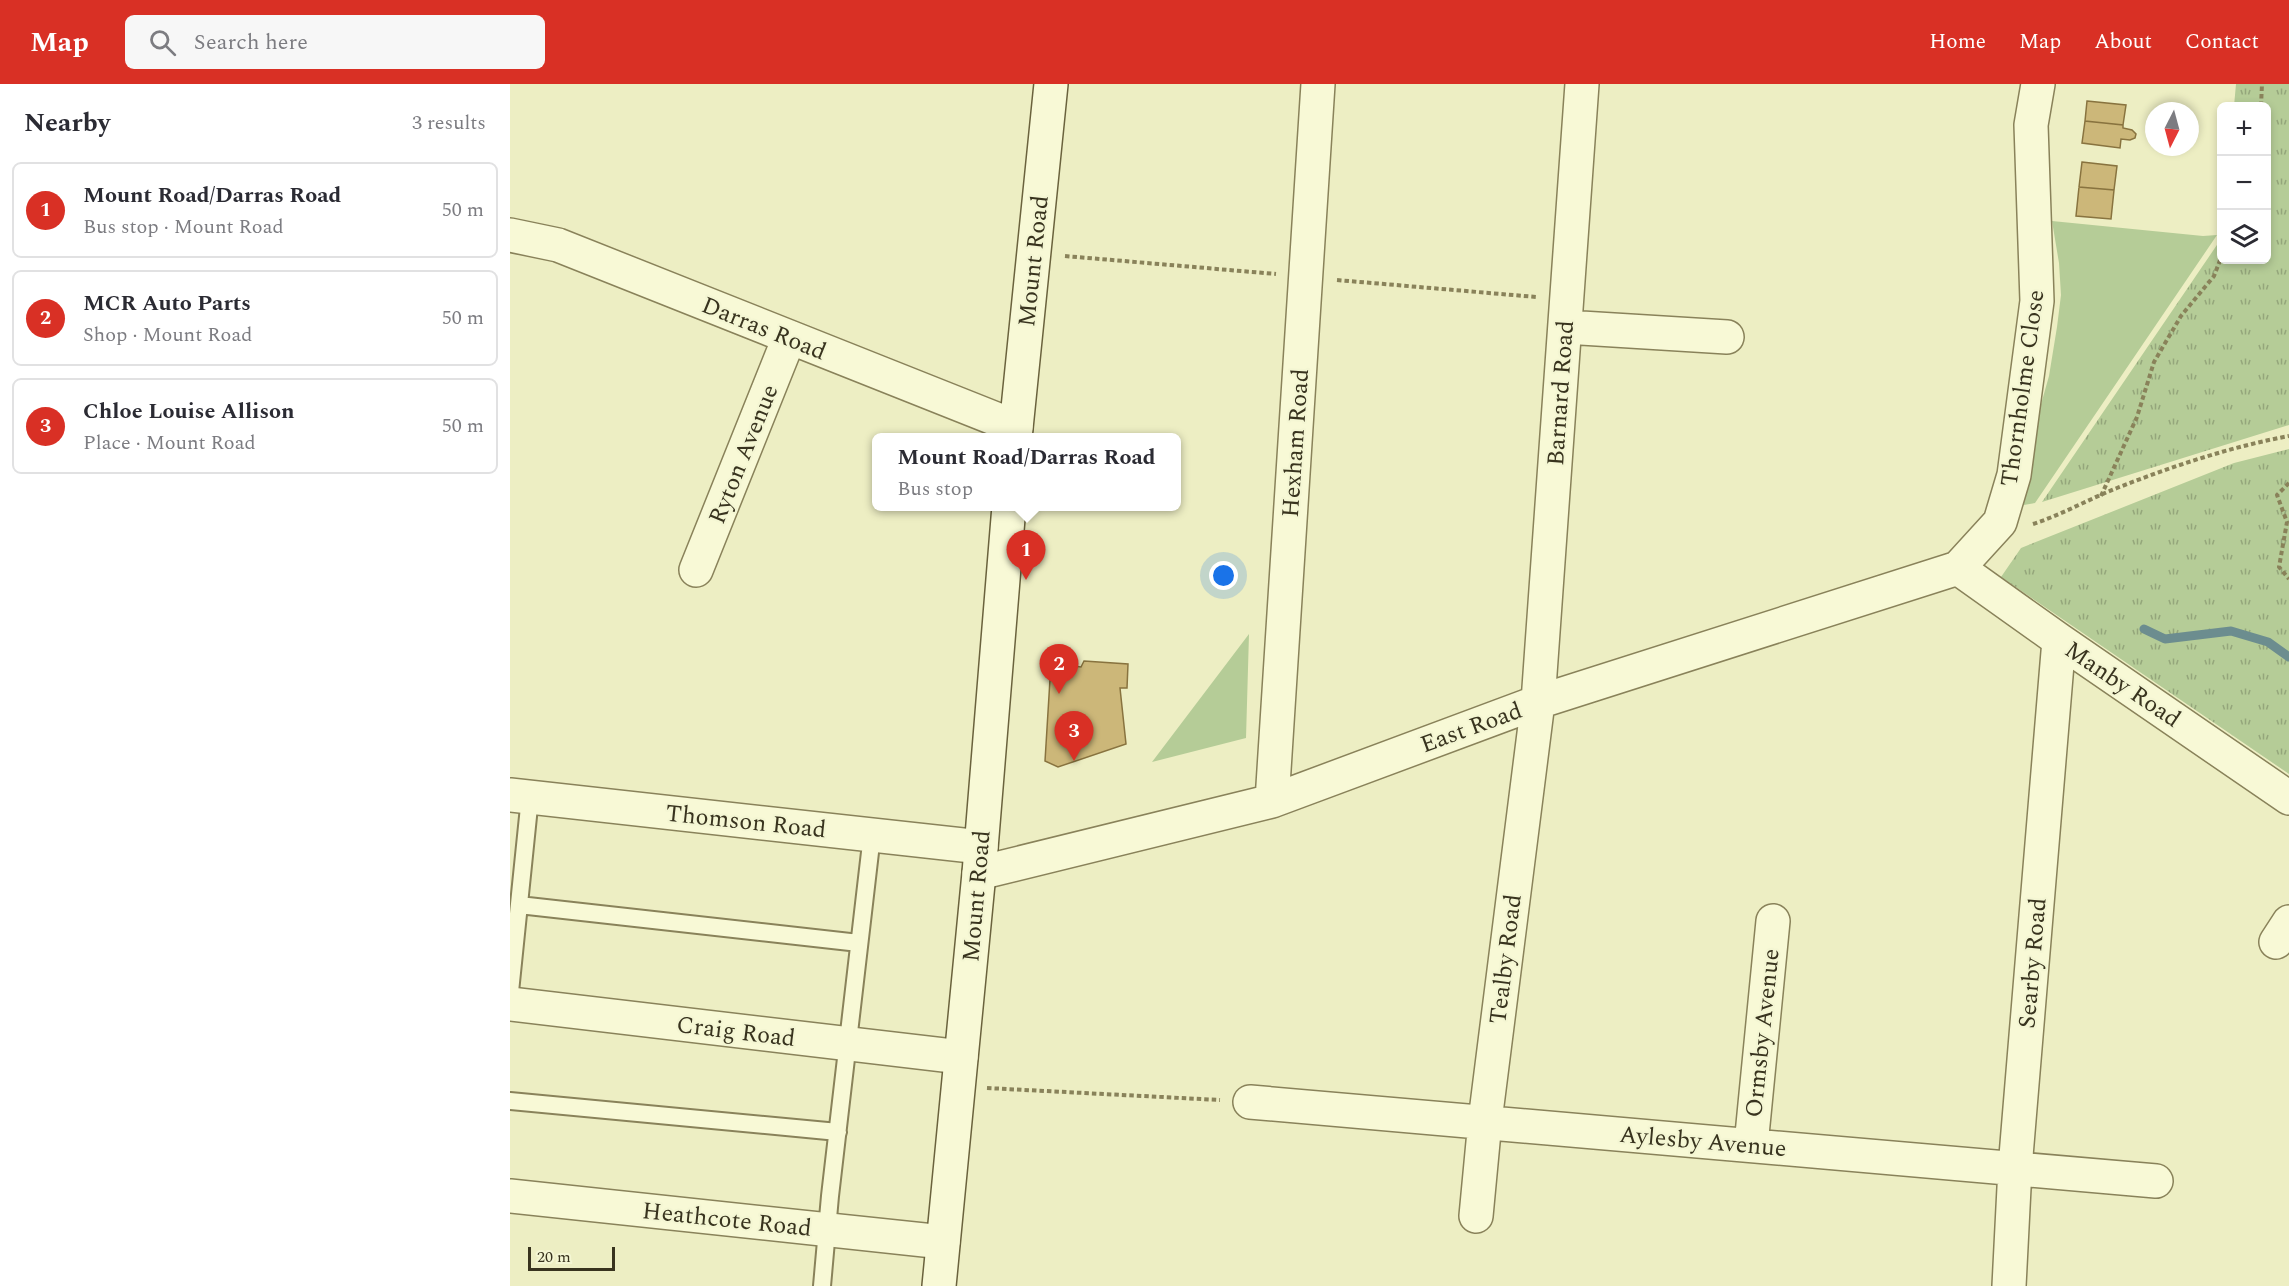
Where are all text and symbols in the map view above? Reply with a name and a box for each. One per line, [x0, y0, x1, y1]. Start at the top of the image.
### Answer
search box [125, 15, 545, 69]
text: Map [30, 21, 89, 64]
icon: search [146, 26, 179, 59]
text: Search here [194, 26, 308, 59]
text: Home [1929, 26, 1986, 58]
text: Map [2019, 26, 2061, 58]
text: About [2094, 26, 2152, 58]
text: Contact [2185, 26, 2259, 58]
north arrow [2145, 102, 2199, 156]
map controls [2217, 102, 2271, 264]
button: + [2217, 102, 2271, 156]
text: Nearby [24, 103, 110, 143]
text: 3 results [412, 108, 486, 138]
button: − [2217, 156, 2271, 210]
text: Mount Road/Darras Road [83, 179, 341, 212]
street label: Mount Road [1009, 194, 1059, 329]
text: 1 [40, 195, 51, 225]
text: 50 m [442, 195, 484, 225]
button: layers [2217, 210, 2271, 264]
text: Bus stop · Mount Road [83, 212, 284, 242]
text: MCR Auto Parts [83, 287, 251, 320]
street label: Thornholme Close [1991, 287, 2055, 489]
street label: Darras Road [696, 288, 831, 370]
text: 2 [40, 303, 51, 333]
text: 50 m [442, 303, 484, 333]
street label: Barnard Road [1538, 319, 1584, 467]
text: Shop · Mount Road [83, 320, 252, 350]
street label: Hexham Road [1273, 367, 1319, 519]
street label: Ryton Avenue [700, 379, 788, 530]
text: Chloe Louise Allison [83, 395, 295, 428]
text: 3 [40, 411, 51, 441]
text: 50 m [442, 411, 484, 441]
text: Place · Mount Road [83, 428, 256, 458]
popup [872, 433, 1181, 511]
text: Mount Road/Darras Road [897, 441, 1156, 474]
text: Bus stop [897, 474, 973, 504]
pin: 1 [1006, 530, 1046, 580]
your location [1209, 561, 1238, 590]
street label: Manby Road [2057, 633, 2188, 737]
pin: 2 [1040, 644, 1078, 694]
street label: East Road [1415, 693, 1527, 763]
pin: 3 [1054, 712, 1094, 761]
street label: Thomson Road [664, 796, 828, 848]
street label: Mount Road [953, 829, 1001, 963]
street label: Tealby Road [1480, 892, 1532, 1026]
street label: Searby Road [2009, 896, 2057, 1030]
street label: Ormsby Avenue [1736, 947, 1790, 1119]
street label: Craig Road [674, 1007, 797, 1057]
street label: Aylesby Avenue [1618, 1117, 1788, 1167]
street label: Heathcote Road [640, 1193, 813, 1247]
scale bar [528, 1244, 615, 1272]
text: 20 m [537, 1245, 571, 1269]

